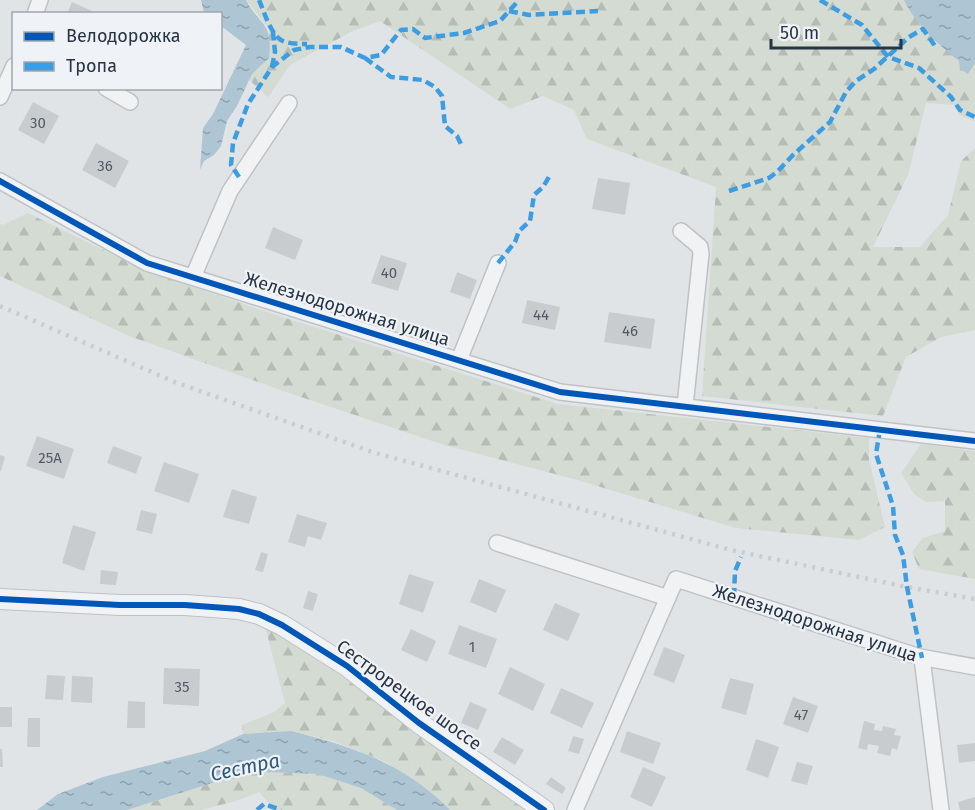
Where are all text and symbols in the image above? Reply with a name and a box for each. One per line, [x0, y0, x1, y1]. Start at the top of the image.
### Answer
legend [12, 12, 222, 90]
scale bar [771, 12, 902, 50]
text: 50 m [780, 22, 819, 44]
text: Велодорожка [66, 25, 181, 47]
text: Тропа [66, 55, 117, 77]
house number: 30 [30, 114, 46, 132]
house number: 36 [97, 157, 113, 175]
house number: 40 [381, 264, 397, 282]
street label: Железнодорожная улица [242, 267, 452, 351]
house number: 44 [533, 306, 549, 324]
house number: 46 [622, 322, 638, 340]
house number: 25А [38, 449, 62, 467]
street label: Железнодорожная улица [710, 580, 920, 666]
street label: Сестрорецкое шоссе [332, 635, 486, 755]
house number: 1 [469, 638, 475, 656]
house number: 35 [174, 678, 190, 696]
house number: 47 [794, 706, 808, 724]
water label: Сестра [208, 748, 282, 786]

